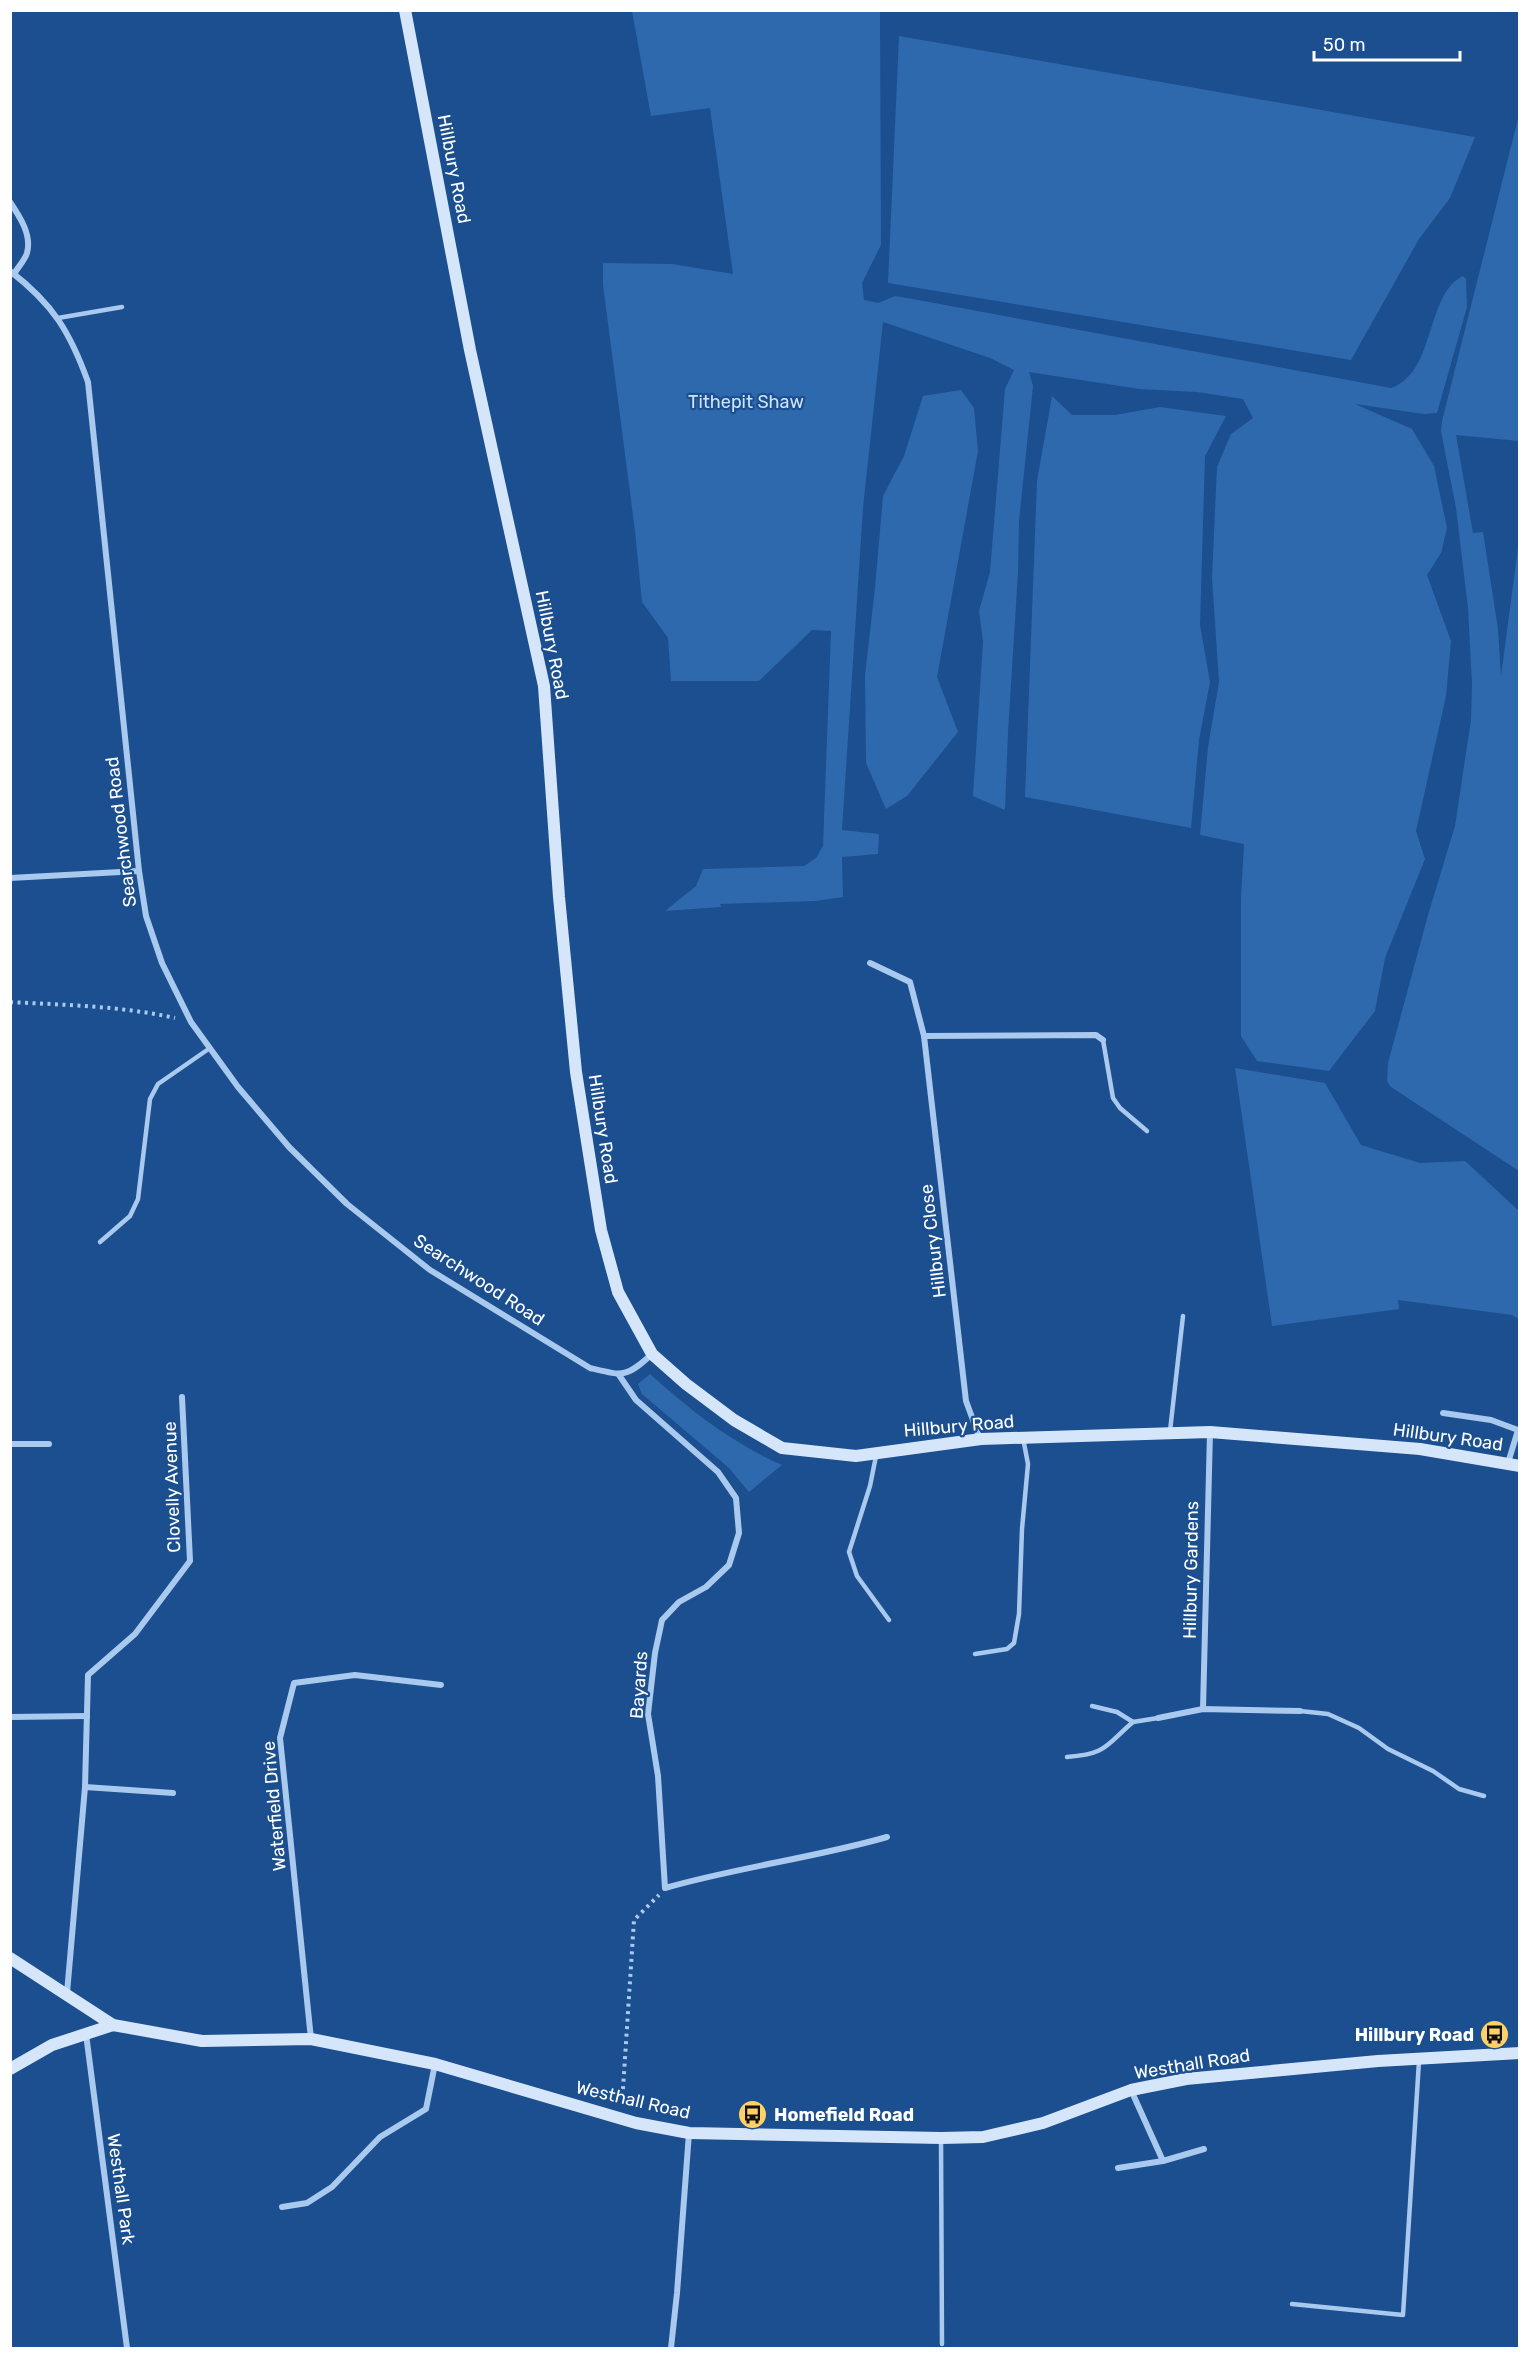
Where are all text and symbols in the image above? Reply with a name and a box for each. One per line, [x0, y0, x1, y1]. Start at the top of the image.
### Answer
scale bar [1314, 24, 1460, 62]
text: 50 m [1323, 34, 1366, 56]
street label: Hillbury Road [433, 112, 475, 226]
park label: Tithepit Shaw [688, 391, 804, 413]
street label: Hillbury Road [531, 588, 573, 702]
street label: Searchwood Road [101, 756, 141, 908]
street label: Hillbury Road [583, 1073, 623, 1185]
street label: Hillbury Close [915, 1183, 951, 1299]
street label: Searchwood Road [410, 1230, 548, 1330]
street label: Hillbury Road [903, 1410, 1015, 1442]
street label: Hillbury Road [1392, 1418, 1504, 1456]
street label: Clovelly Avenue [159, 1421, 185, 1553]
street label: Hillbury Gardens [1179, 1501, 1203, 1639]
street label: Bayards [626, 1650, 652, 1720]
street label: Waterfield Drive [257, 1740, 291, 1872]
bus stop icon: Hillbury Road [1479, 2019, 1511, 2051]
place label: Hillbury Road [1355, 2024, 1474, 2046]
street label: Westhall Road [1132, 2044, 1252, 2084]
street label: Westhall Road [574, 2076, 692, 2124]
bus stop icon: Homefield Road [737, 2099, 769, 2131]
place label: Homefield Road [774, 2104, 914, 2126]
street label: Westhall Park [102, 2132, 140, 2247]

